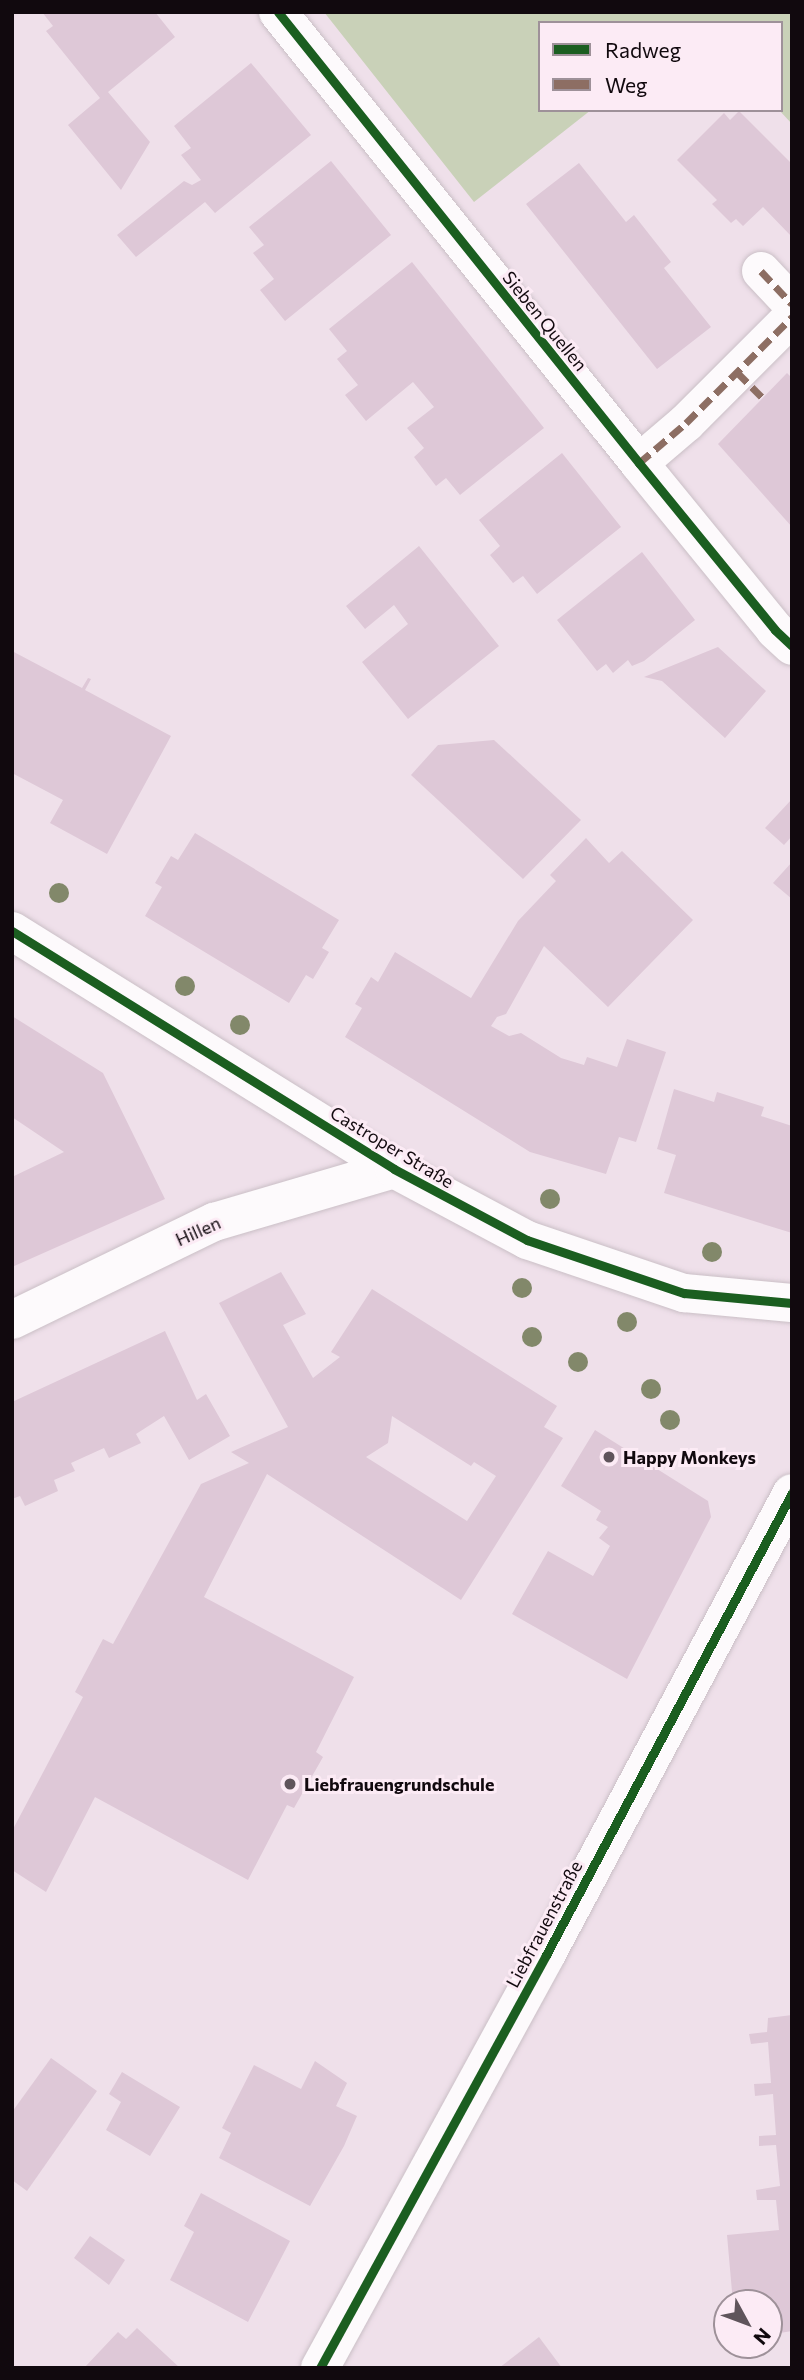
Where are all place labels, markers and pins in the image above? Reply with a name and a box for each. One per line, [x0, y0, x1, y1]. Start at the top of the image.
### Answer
place label: Happy Monkeys [623, 1446, 756, 1468]
marker: Happy Monkeys [601, 1449, 617, 1465]
place label: Liebfrauengrundschule [304, 1773, 494, 1795]
marker: Liebfrauengrundschule [282, 1776, 298, 1792]

